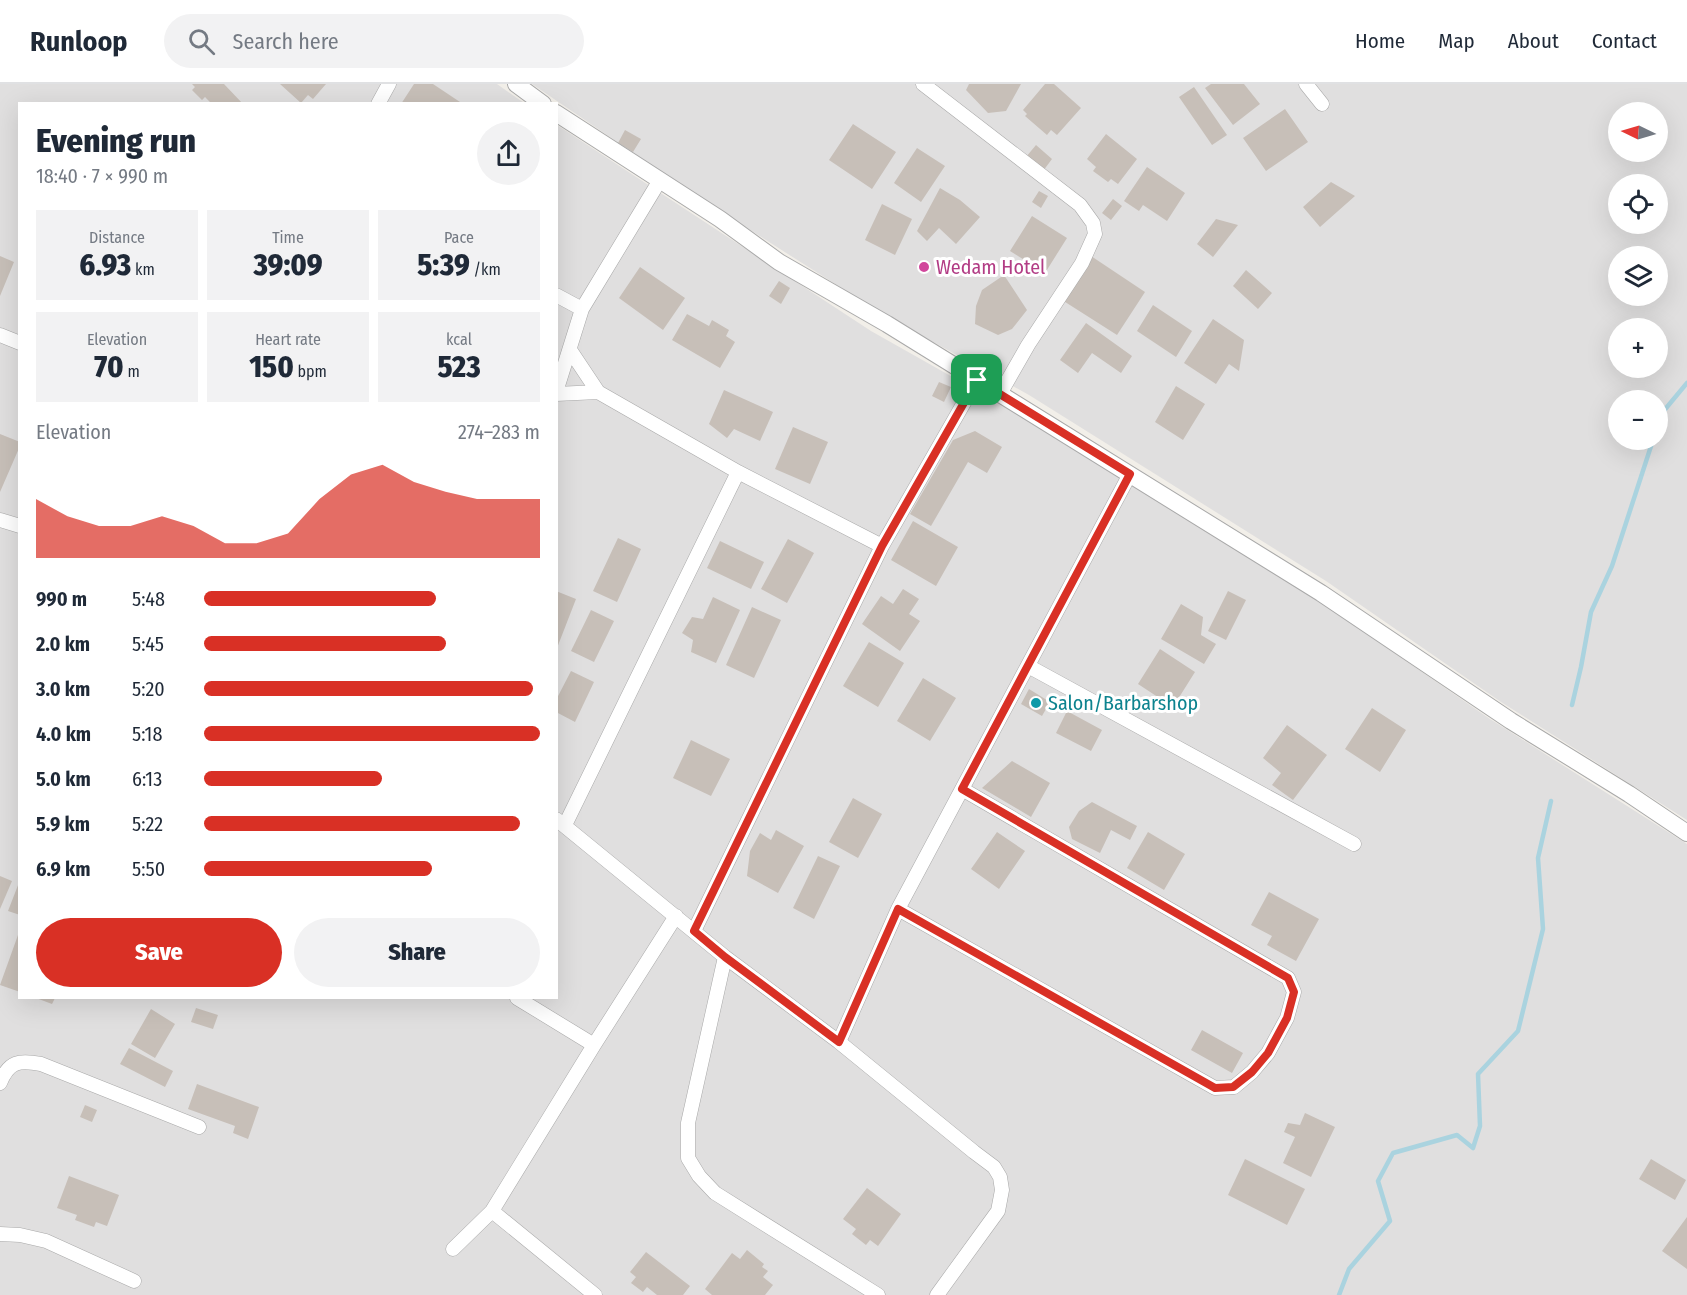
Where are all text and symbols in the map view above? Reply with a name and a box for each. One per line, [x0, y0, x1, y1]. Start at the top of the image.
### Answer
search box [164, 14, 584, 68]
text: Runloop [30, 25, 128, 58]
icon: search [185, 25, 218, 58]
text: Search here [233, 28, 339, 55]
text: Home [1355, 28, 1405, 54]
text: Map [1438, 28, 1475, 54]
text: About [1508, 28, 1559, 54]
text: Contact [1592, 28, 1657, 54]
north arrow [1608, 102, 1668, 162]
map controls [1608, 102, 1668, 450]
text: Evening run [36, 121, 196, 161]
button: share [477, 122, 540, 185]
text: 18:40 · 7 × 990 m [36, 164, 168, 188]
button: locate [1608, 174, 1668, 234]
text: Distance [89, 228, 145, 247]
text: Time [272, 228, 304, 247]
text: Pace [444, 228, 474, 247]
button: layers [1608, 246, 1668, 306]
text: 6.93 [79, 247, 131, 283]
text: 39:09 [253, 247, 323, 283]
text: 5:39 [417, 247, 470, 283]
place label: Wedam Hotel [936, 255, 1045, 279]
text: km [131, 260, 155, 279]
text: /km [470, 260, 501, 279]
marker: Wedam Hotel [917, 260, 931, 274]
button: + [1608, 318, 1668, 378]
text: Elevation [87, 330, 147, 349]
text: Heart rate [255, 330, 321, 349]
text: kcal [446, 330, 472, 349]
text: 70 [94, 349, 124, 385]
text: 150 [249, 349, 294, 385]
text: 523 [437, 349, 481, 385]
pin [951, 354, 1002, 405]
text: m [124, 362, 140, 381]
text: bpm [294, 362, 327, 381]
icon: arrive [960, 363, 993, 396]
button: − [1608, 390, 1668, 450]
text: Elevation [36, 420, 111, 444]
text: 274–283 m [458, 420, 540, 444]
text: 990 m [36, 587, 87, 611]
text: 5:48 [132, 587, 165, 611]
text: 2.0 km [36, 632, 90, 656]
text: 5:45 [132, 632, 164, 656]
text: 3.0 km [36, 677, 90, 701]
text: 5:20 [132, 677, 165, 701]
place label: Salon/Barbarshop [1048, 691, 1198, 715]
marker: Salon/Barbarshop [1029, 696, 1043, 710]
text: 4.0 km [36, 722, 91, 746]
text: 5:18 [132, 722, 162, 746]
text: 5.0 km [36, 767, 91, 791]
text: 6:13 [132, 767, 162, 791]
text: 5.9 km [36, 812, 90, 836]
text: 5:22 [132, 812, 163, 836]
text: 6.9 km [36, 857, 91, 881]
text: 5:50 [132, 857, 165, 881]
button: Save [36, 918, 282, 987]
button: Share [294, 918, 540, 987]

